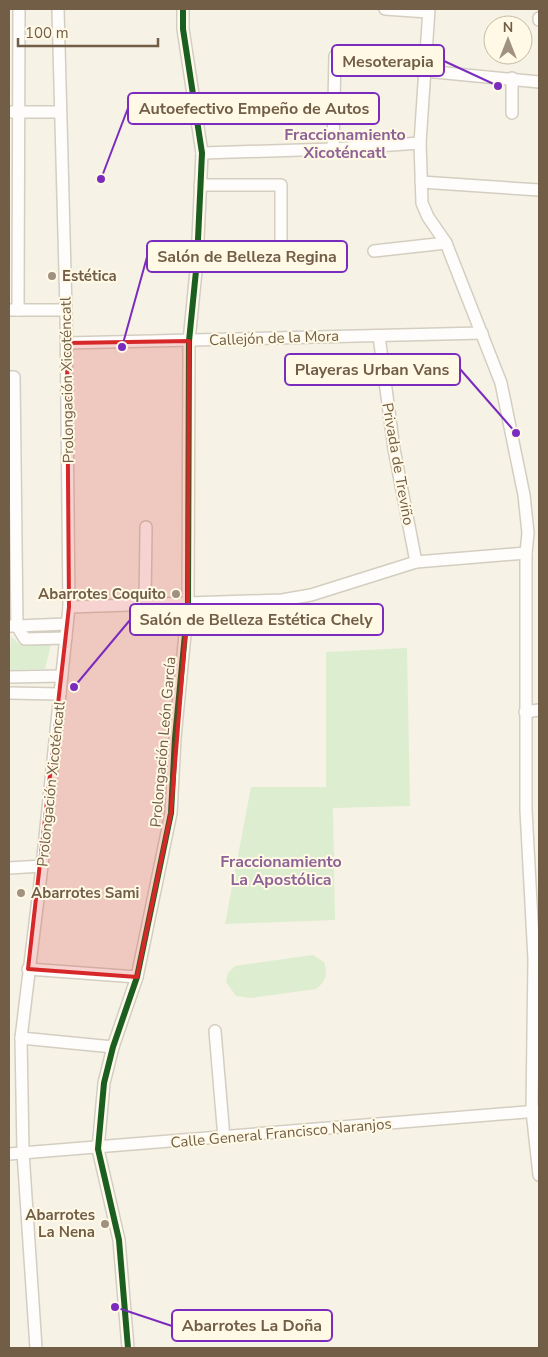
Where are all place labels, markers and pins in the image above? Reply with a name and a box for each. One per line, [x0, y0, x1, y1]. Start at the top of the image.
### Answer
callout: Mesoterapia [332, 45, 444, 76]
callout: Autoefectivo Empeño de Autos [128, 93, 379, 124]
callout: Salón de Belleza Regina [147, 241, 347, 272]
place label: Estética [62, 266, 117, 286]
marker: Estética [46, 270, 58, 282]
callout: Playeras Urban Vans [285, 354, 460, 385]
place label: Abarrotes Coquito [38, 584, 166, 604]
marker: Abarrotes Coquito [170, 588, 182, 600]
callout: Salón de Belleza Estética Chely [130, 604, 383, 635]
place label: Abarrotes Sami [31, 883, 139, 903]
marker: Abarrotes Sami [15, 887, 27, 899]
place label: Abarrotes La Nena [25, 1205, 95, 1242]
marker: Abarrotes La Nena [99, 1218, 111, 1230]
callout: Abarrotes La Doña [172, 1310, 332, 1341]

